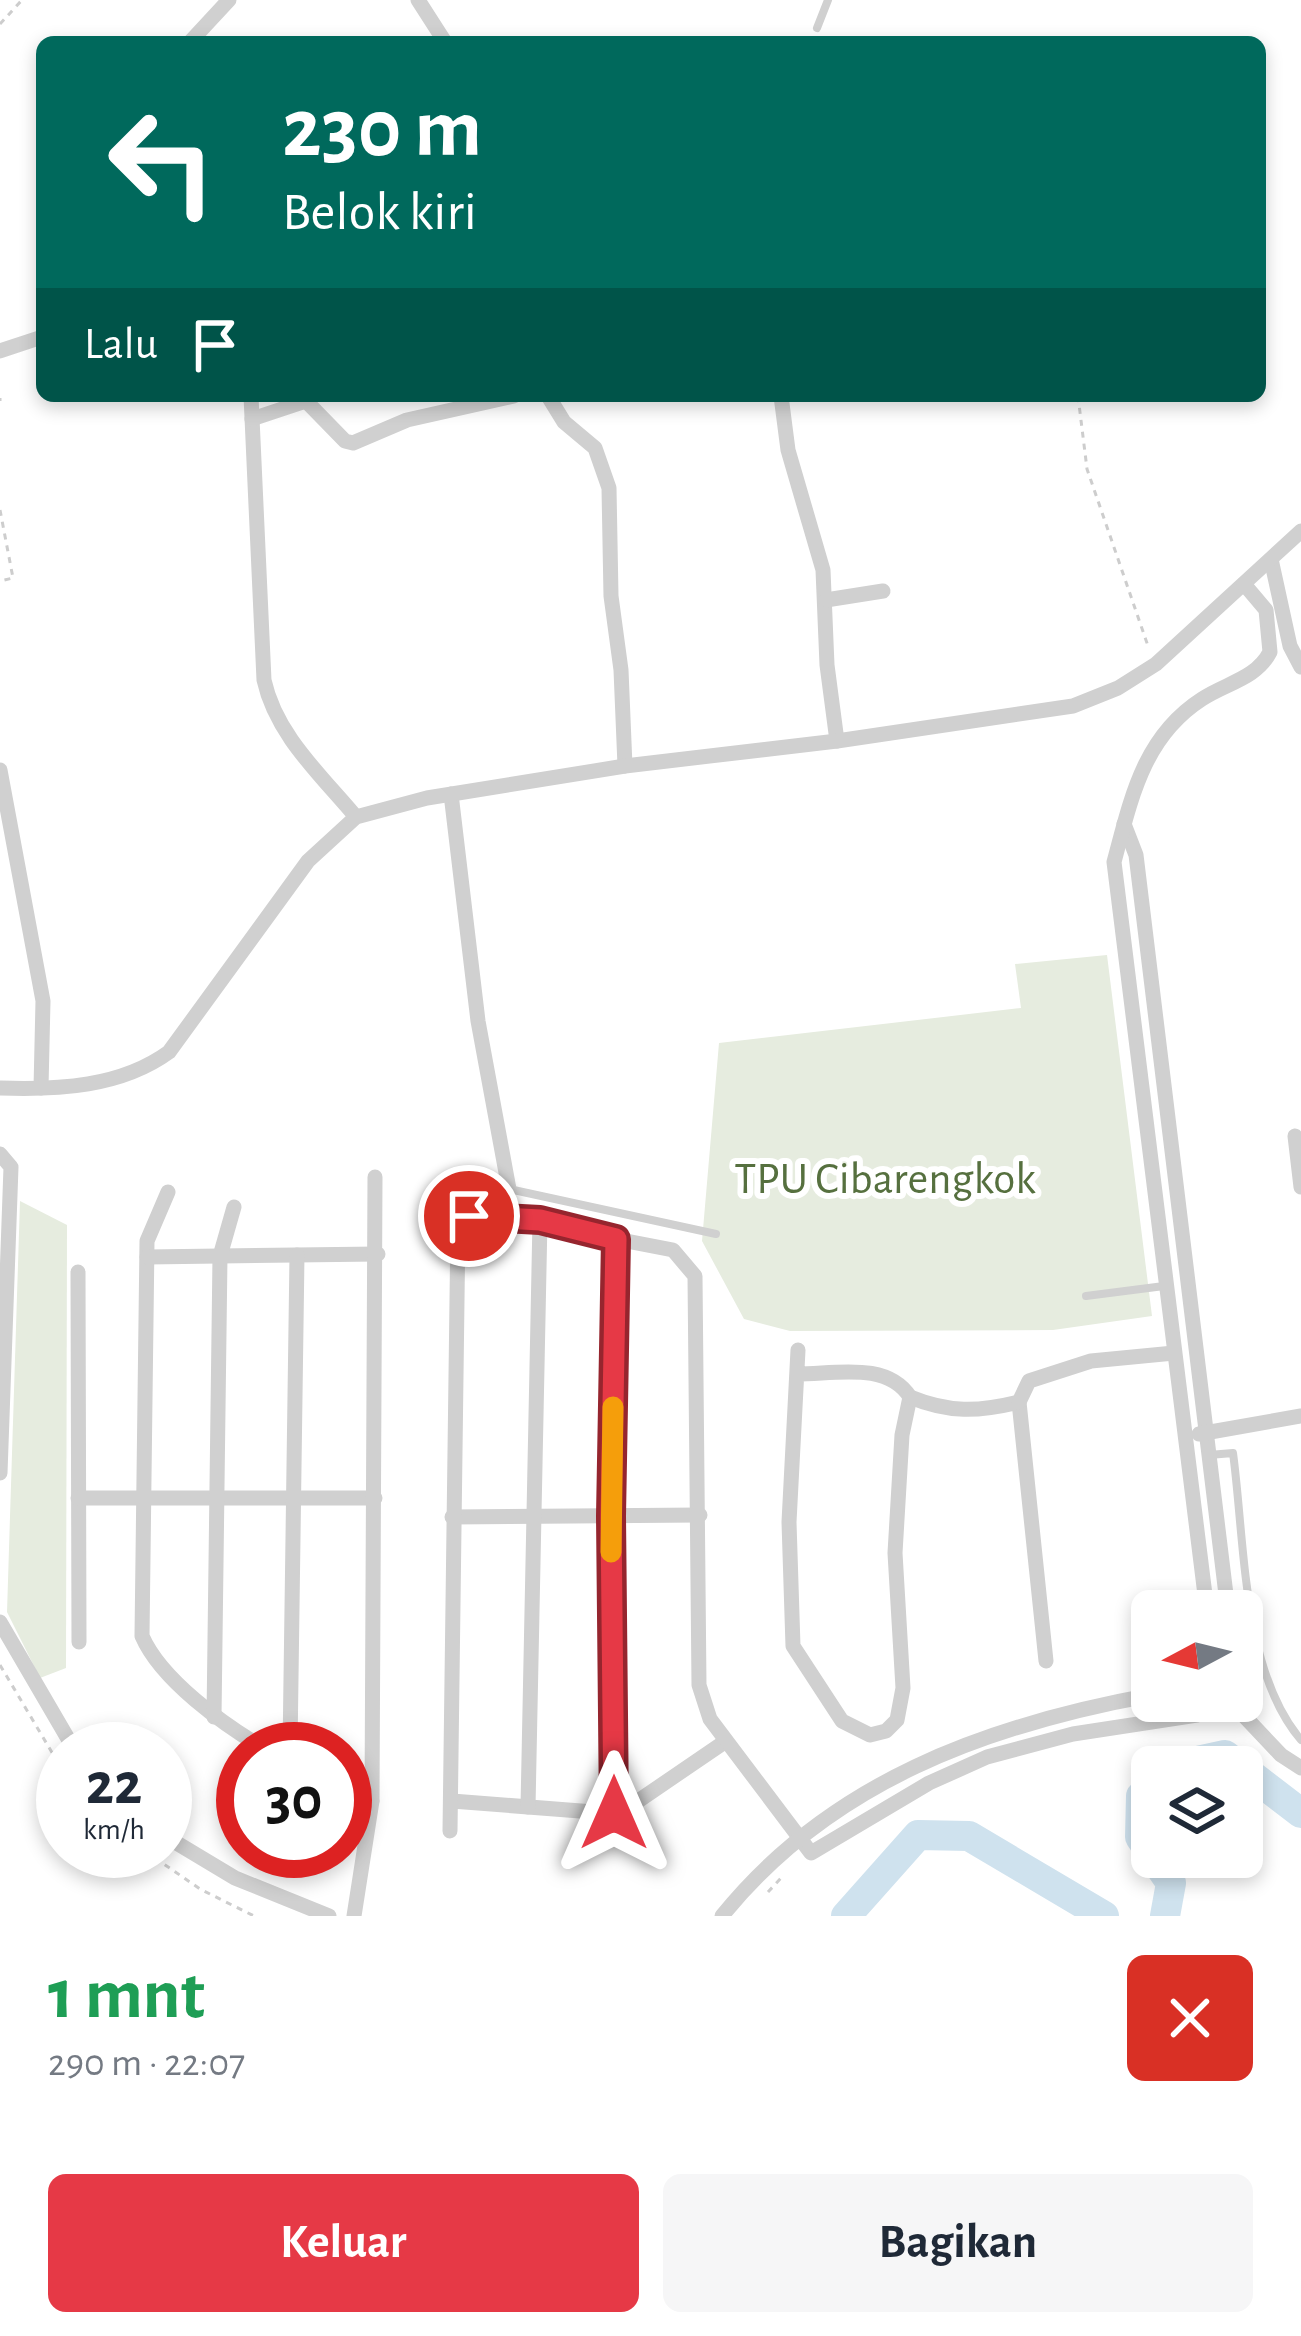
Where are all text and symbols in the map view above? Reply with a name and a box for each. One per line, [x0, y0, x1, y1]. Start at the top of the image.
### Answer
icon: left [84, 84, 240, 240]
text: 230 m [282, 88, 482, 172]
text: Belok kiri [282, 186, 477, 240]
icon: arrive [182, 312, 248, 378]
text: Lalu [84, 322, 158, 367]
park label: TPU Cibarengkok [734, 1157, 1036, 1202]
pin [418, 1165, 520, 1267]
icon: arrive [436, 1183, 502, 1249]
north arrow [1131, 1590, 1263, 1722]
map controls [1131, 1590, 1263, 1878]
speed limit sign: 30 [216, 1722, 372, 1878]
button: layers [1131, 1746, 1263, 1878]
position arrow [551, 1750, 677, 1876]
text: 22 [86, 1755, 142, 1815]
text: km/h [83, 1815, 145, 1845]
button: close [1127, 1955, 1253, 2081]
text: 1 mnt [48, 1959, 205, 2031]
text: 290 m · 22:07 [48, 2044, 245, 2083]
button: Keluar [48, 2174, 639, 2312]
button: Bagikan [663, 2174, 1253, 2312]

